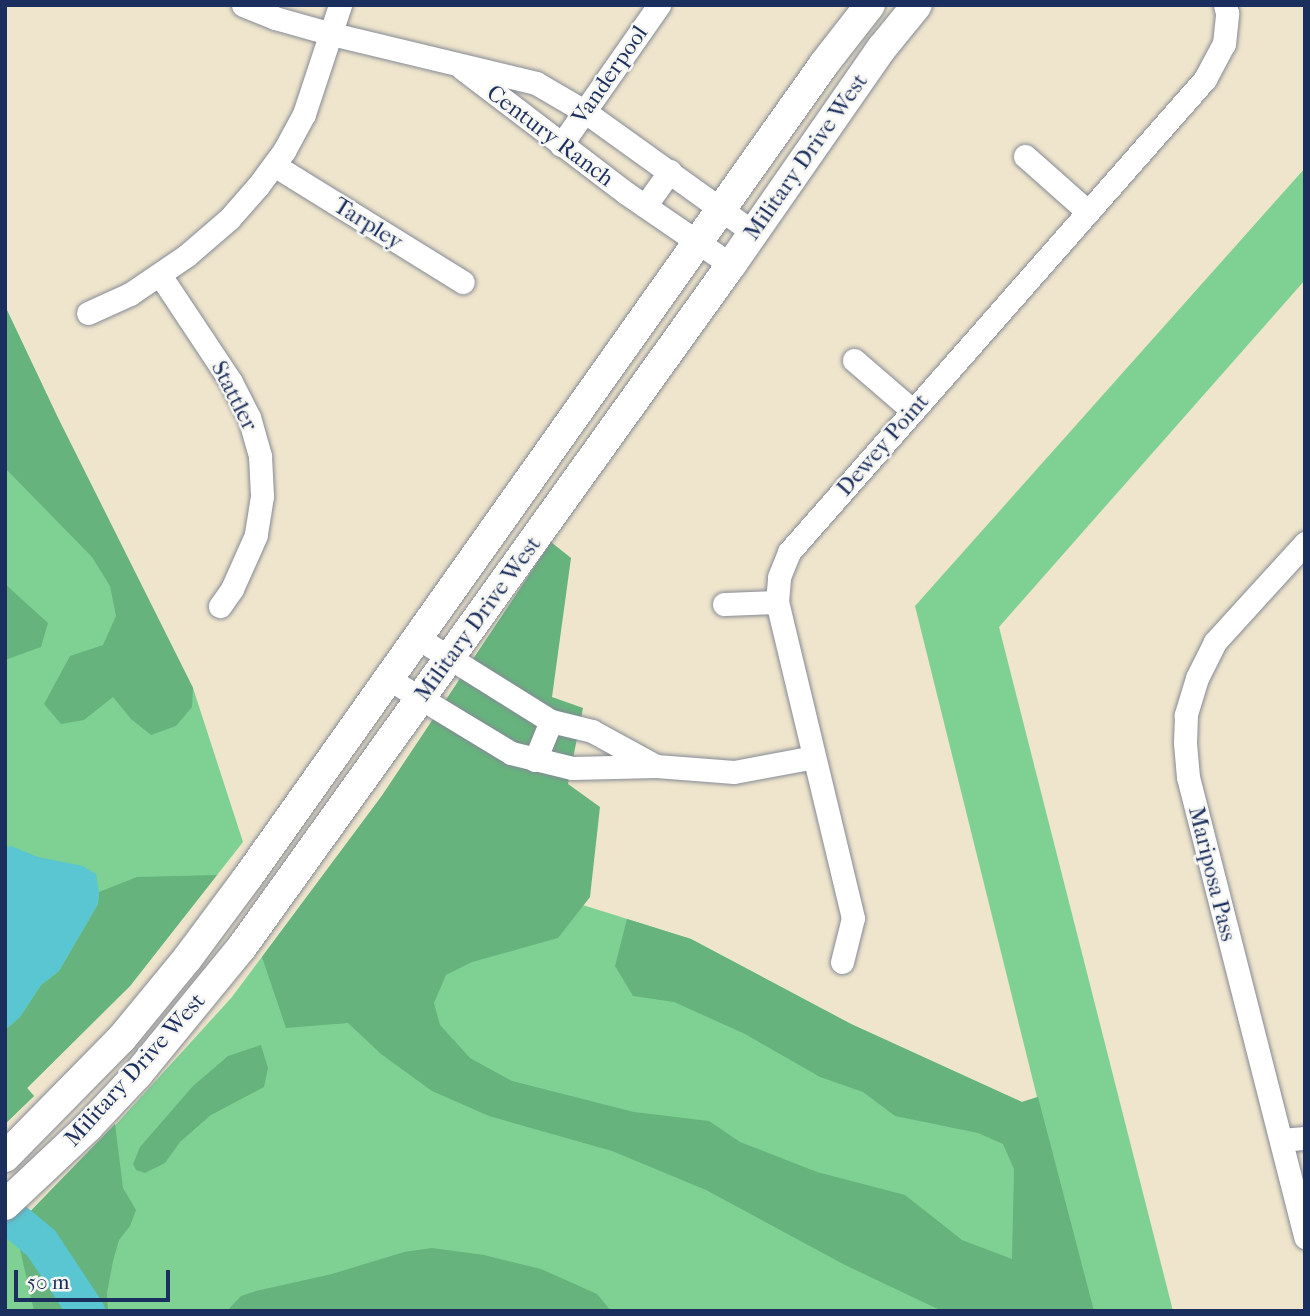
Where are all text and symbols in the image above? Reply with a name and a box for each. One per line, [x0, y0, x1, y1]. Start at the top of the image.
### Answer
street label: Vanderpool [566, 21, 654, 129]
street label: Military Drive West [738, 68, 874, 246]
street label: Century Ranch [481, 79, 619, 193]
street label: Tarpley [328, 192, 408, 256]
street label: Stattler [205, 357, 263, 435]
street label: Dewey Point [831, 388, 935, 502]
street label: Military Drive West [409, 531, 547, 707]
street label: Mariposa Pass [1182, 804, 1242, 944]
street label: Military Drive West [59, 988, 211, 1152]
scale bar [18, 1256, 173, 1300]
text: 50 m [27, 1270, 70, 1294]

